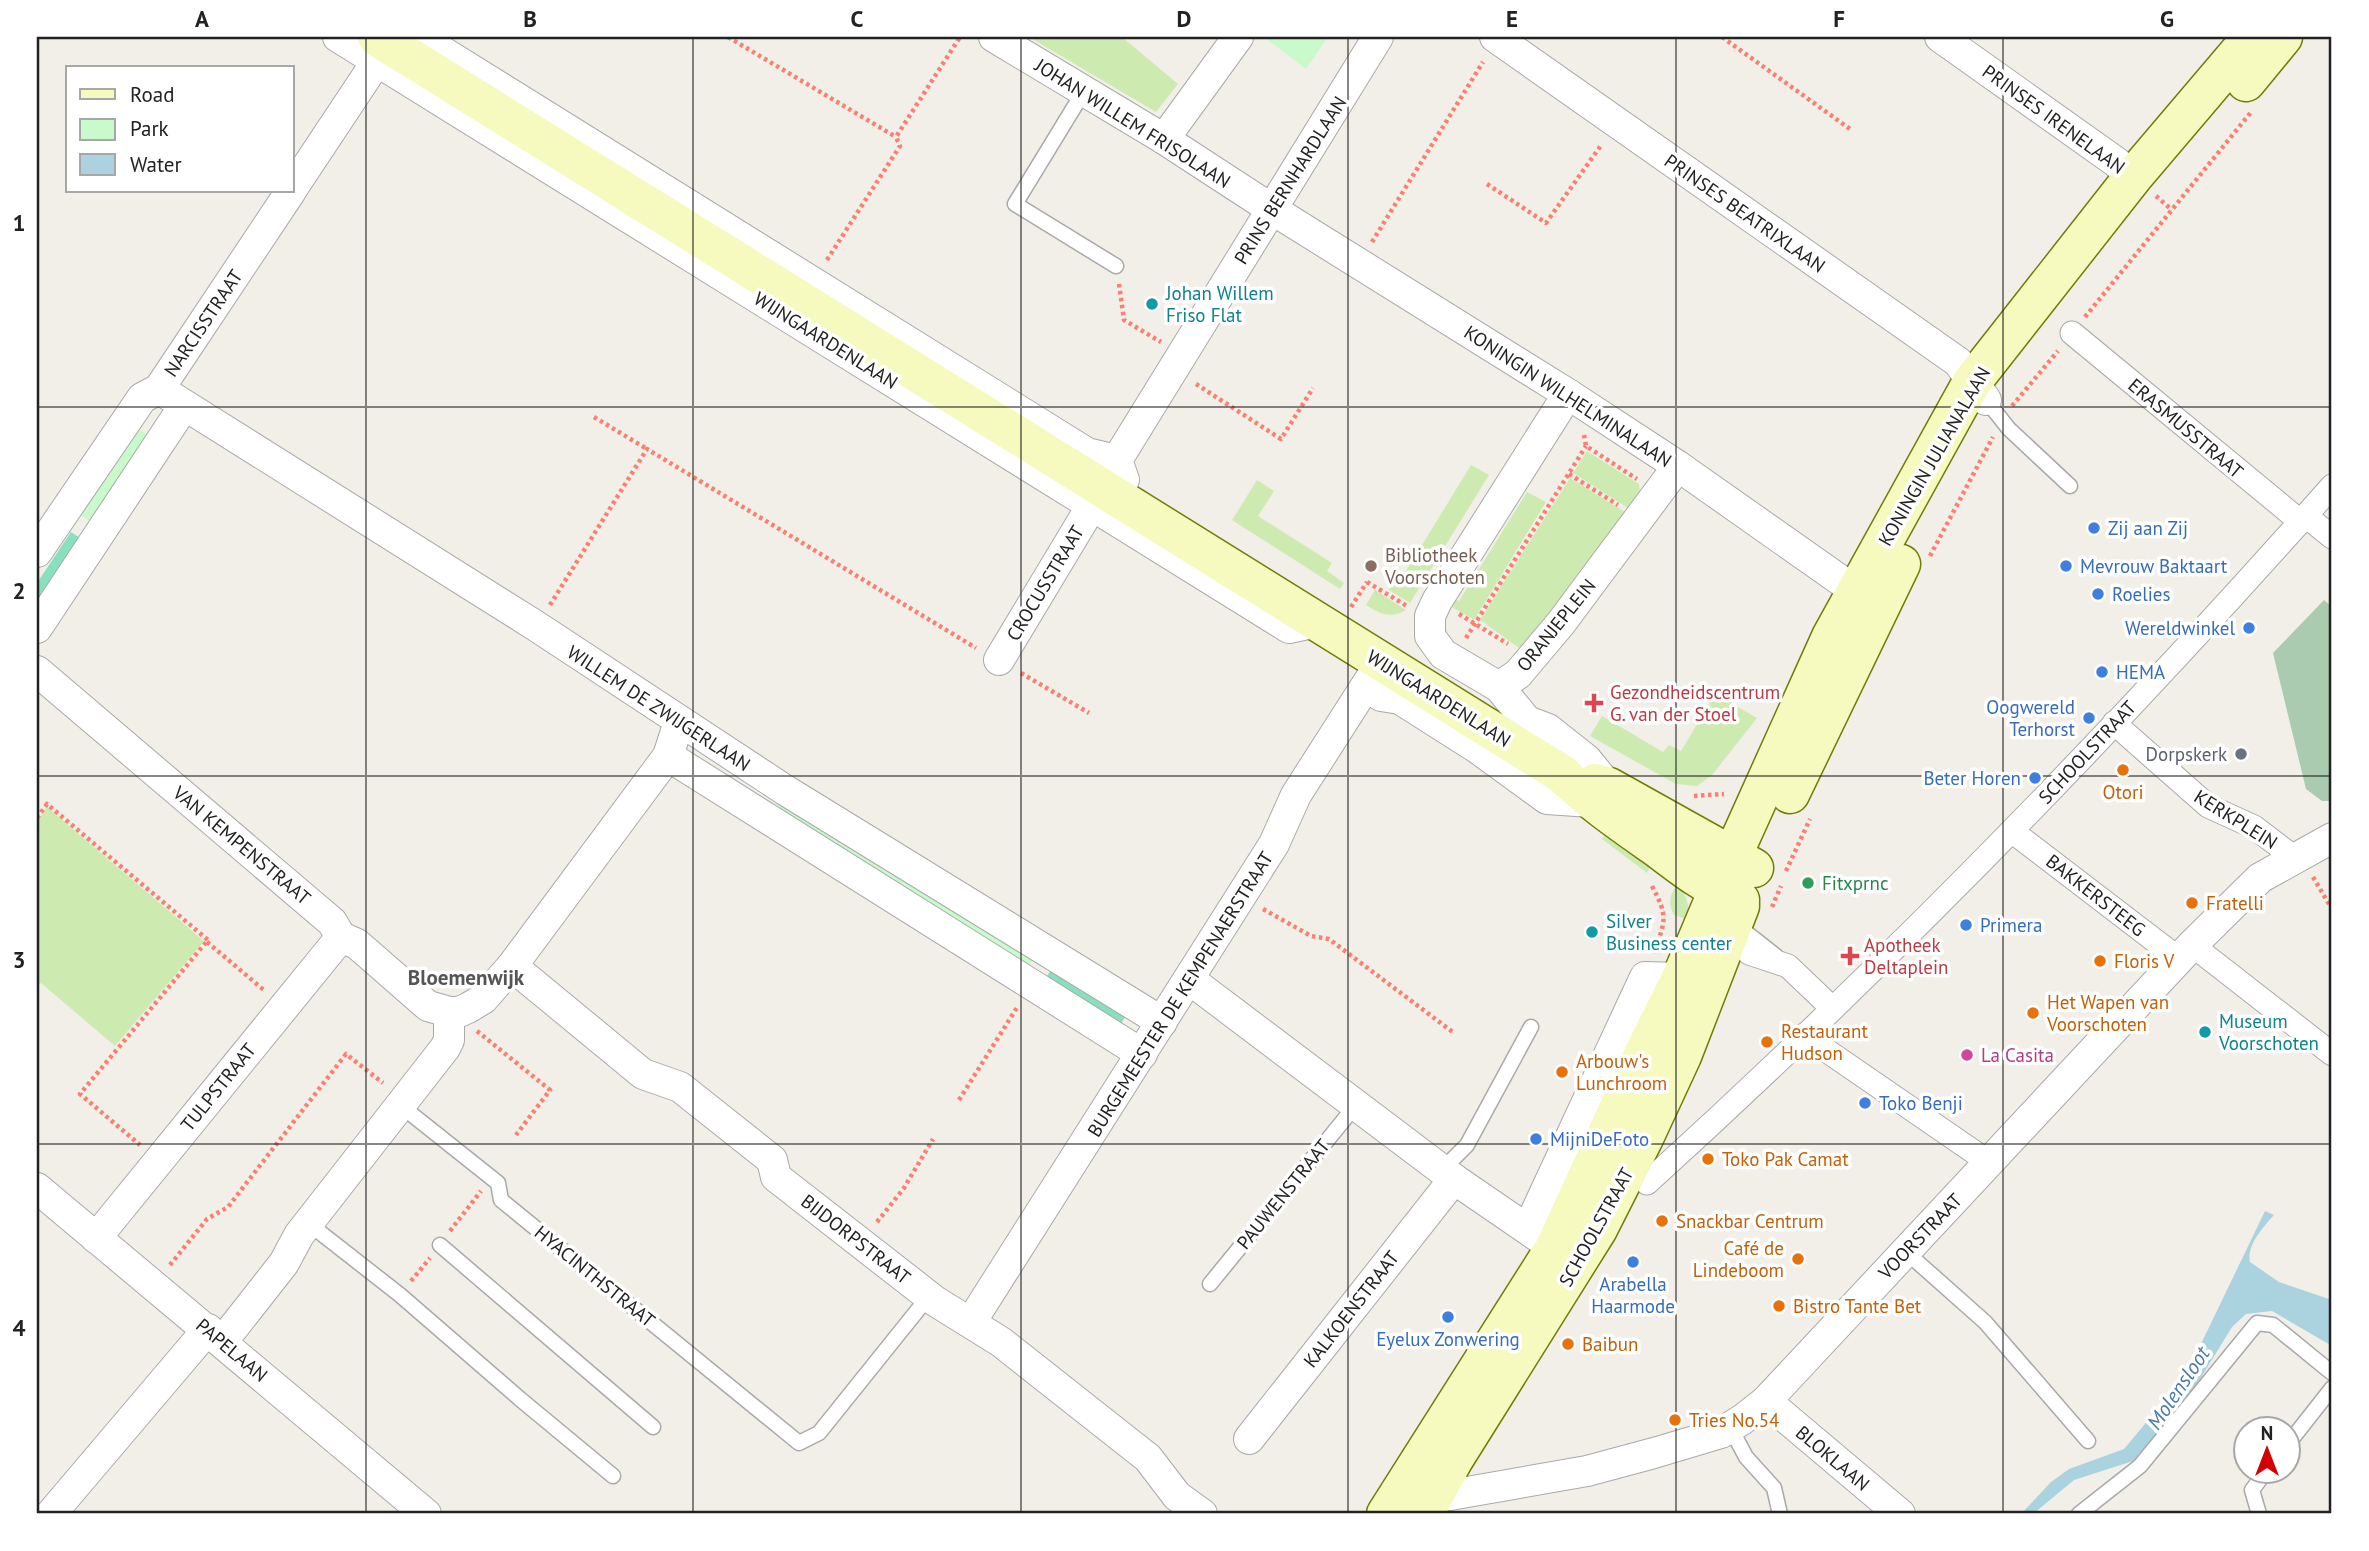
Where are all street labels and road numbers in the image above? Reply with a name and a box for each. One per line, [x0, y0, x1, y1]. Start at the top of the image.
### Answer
street label: JOHAN WILLEM FRISOLAAN [1030, 52, 1235, 193]
street label: PRINSES IRENELAAN [1978, 59, 2130, 179]
street label: PRINS BERNHARDLAAN [1229, 92, 1351, 268]
street label: PRINSES BEATRIXLAAN [1660, 148, 1830, 278]
street label: NARCISSTRAAT [158, 265, 248, 381]
street label: WIJNGAARDENLAAN [750, 286, 902, 394]
street label: KONINGIN WILHELMINALAAN [1460, 320, 1676, 472]
street label: KONINGIN JULIANALAAN [1873, 362, 1995, 550]
street label: ERASMUSSTRAAT [2124, 373, 2249, 483]
street label: CROCUSSTRAAT [1001, 520, 1089, 645]
street label: ORANJEPLEIN [1511, 574, 1601, 676]
street label: WILLEM DE ZWIJGERLAAN [563, 640, 755, 776]
street label: WIJNGAARDENLAAN [1363, 644, 1515, 752]
street label: SCHOOLSTRAAT [2033, 695, 2141, 809]
street label: VAN KEMPENSTRAAT [168, 780, 316, 910]
street label: KERKPLEIN [2190, 784, 2282, 854]
street label: BURGEMEESTER DE KEMPENAERSTRAAT [1082, 846, 1278, 1141]
street label: BAKKERSTEEG [2042, 849, 2150, 941]
street label: TULPSTRAAT [175, 1038, 261, 1136]
street label: PAUWENSTRAAT [1231, 1134, 1335, 1254]
street label: SCHOOLSTRAAT [1553, 1163, 1639, 1291]
street label: VOORSTRAAT [1872, 1188, 1967, 1285]
street label: BIJDORPSTRAAT [796, 1189, 916, 1290]
street label: HYACINTHSTRAAT [530, 1220, 660, 1332]
street label: KALKOENSTRAAT [1298, 1245, 1404, 1372]
street label: PAPELAAN [191, 1313, 273, 1387]
street label: BLOKLAAN [1791, 1420, 1875, 1496]

